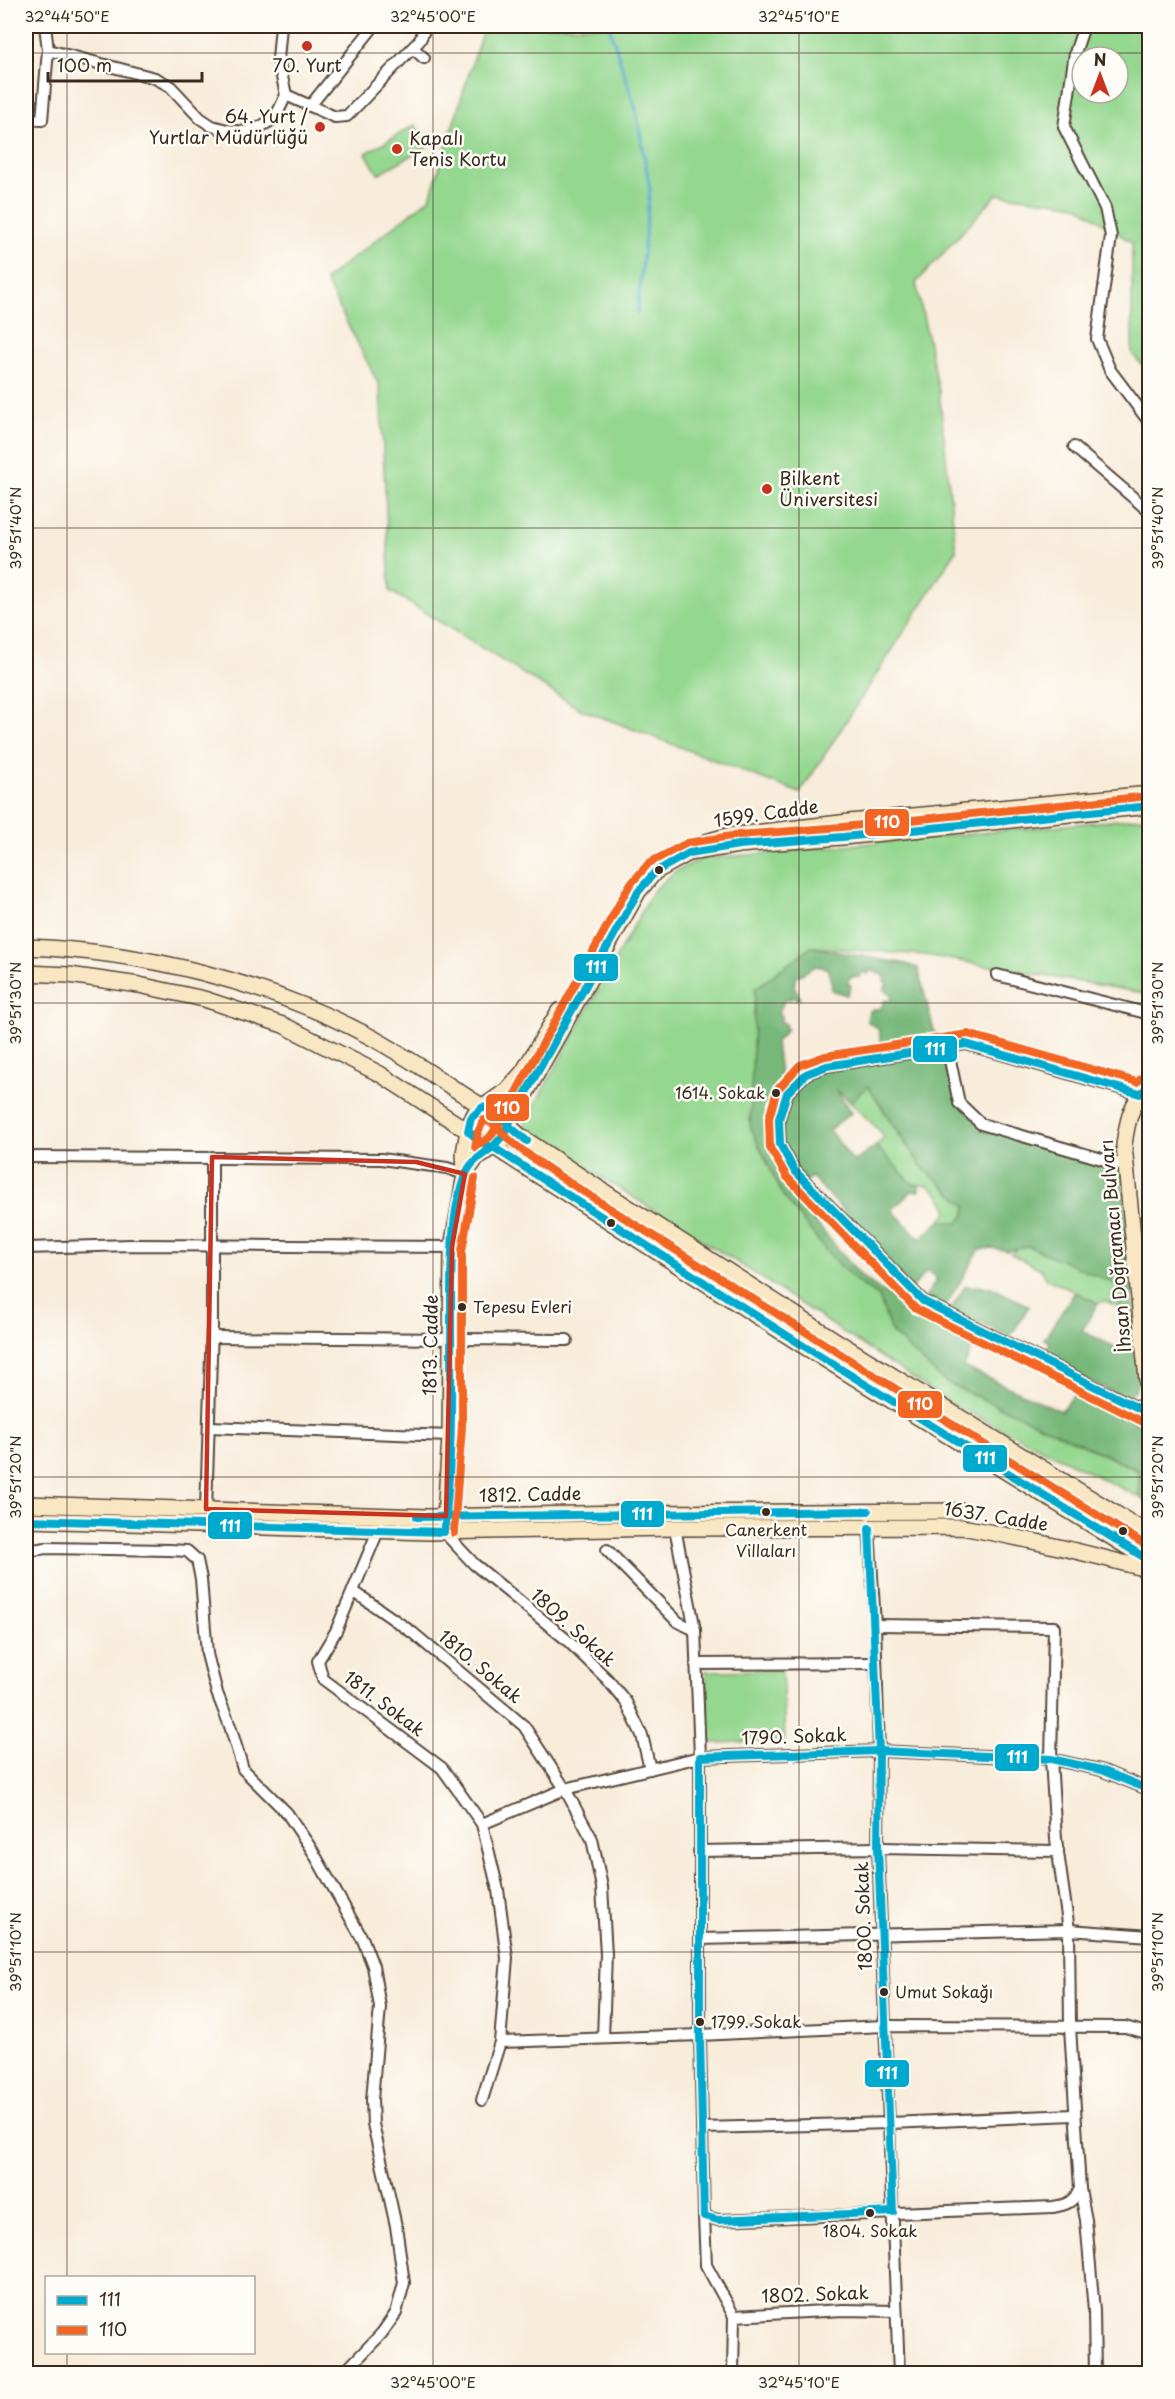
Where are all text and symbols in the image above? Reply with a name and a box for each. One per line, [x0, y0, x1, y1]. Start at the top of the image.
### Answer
text: 32°44'50"E [24, 4, 110, 27]
text: 32°45'00"E [390, 4, 476, 27]
text: 32°45'10"E [758, 4, 840, 27]
marker: 70. Yurt [300, 39, 314, 53]
scale bar [48, 45, 202, 83]
north arrow [1070, 45, 1130, 105]
text: N [1094, 47, 1106, 71]
text: 100 m [57, 51, 112, 78]
place label: 70. Yurt [272, 51, 342, 78]
place label: 64. Yurt / Yurtlar Müdürlüğü [149, 102, 309, 150]
marker: 64. Yurt / Yurtlar Müdürlüğü [313, 120, 327, 134]
place label: Kapalı Tenis Kortu [409, 124, 507, 172]
marker: Kapalı Tenis Kortu [390, 142, 404, 156]
place label: Bilkent Üniversitesi [779, 464, 878, 512]
marker: Bilkent Üniversitesi [760, 482, 774, 496]
text: 39°51'40"N [3, 487, 26, 569]
text: 39°51'40"N [1145, 487, 1168, 569]
street label: 1599. Cadde [712, 792, 820, 833]
line badge: 110 [864, 808, 910, 837]
text: 110 [874, 809, 900, 833]
unlabelled marker [653, 864, 665, 876]
line badge: 111 [573, 953, 619, 982]
text: 111 [585, 954, 607, 978]
text: 39°51'30"N [3, 961, 26, 1045]
text: 39°51'30"N [1145, 961, 1168, 1045]
line badge: 111 [912, 1035, 958, 1063]
text: 111 [924, 1036, 946, 1060]
place label: 1614. Sokak [675, 1080, 765, 1104]
marker: 1614. Sokak [770, 1087, 782, 1099]
line badge: 110 [485, 1093, 530, 1122]
text: 110 [494, 1095, 520, 1119]
street label: İhsan Doğramacı Bulvarı [1092, 1138, 1137, 1354]
unlabelled marker [605, 1217, 617, 1229]
street label: 1813. Cadde [415, 1294, 444, 1396]
place label: Tepesu Evleri [473, 1294, 572, 1318]
marker: Tepesu Evleri [456, 1301, 468, 1313]
line badge: 110 [897, 1390, 943, 1419]
text: 110 [907, 1391, 933, 1415]
text: 39°51'20"N [3, 1435, 26, 1519]
text: 39°51'20"N [1145, 1435, 1168, 1519]
line badge: 111 [962, 1444, 1008, 1473]
text: 111 [974, 1445, 996, 1469]
street label: 1812. Cadde [479, 1479, 581, 1508]
street label: 1637. Cadde [942, 1494, 1050, 1537]
line badge: 111 [620, 1500, 665, 1528]
text: 111 [631, 1501, 653, 1525]
marker: Canerkent Villaları [760, 1506, 772, 1518]
line badge: 111 [207, 1511, 253, 1540]
text: 111 [219, 1513, 241, 1537]
place label: Canerkent Villaları [725, 1517, 808, 1562]
unlabelled marker [1117, 1525, 1129, 1537]
street label: 1809. Sokak [526, 1581, 622, 1672]
street label: 1810. Sokak [433, 1623, 529, 1709]
street label: 1811. Sokak [339, 1663, 431, 1742]
street label: 1790. Sokak [741, 1720, 847, 1751]
line badge: 111 [994, 1743, 1040, 1772]
text: 111 [1006, 1744, 1028, 1768]
street label: 1800. Sokak [847, 1861, 878, 1971]
text: 39°51'10"N [3, 1912, 26, 1992]
text: 39°51'10"N [1145, 1912, 1168, 1992]
place label: Umut Sokağı [895, 1979, 993, 2003]
marker: Umut Sokağı [878, 1986, 890, 1998]
place label: 1799. Sokak [711, 2009, 801, 2033]
marker: 1799. Sokak [694, 2016, 706, 2028]
line badge: 111 [864, 2059, 910, 2088]
text: 111 [876, 2060, 898, 2084]
marker: 1804. Sokak [864, 2207, 876, 2219]
place label: 1804. Sokak [823, 2218, 917, 2242]
legend [45, 2276, 255, 2354]
street label: 1802. Sokak [761, 2278, 869, 2309]
text: 111 [99, 2285, 121, 2312]
text: 110 [99, 2315, 127, 2342]
text: 32°45'00"E [390, 2370, 476, 2393]
text: 32°45'10"E [758, 2370, 840, 2393]

